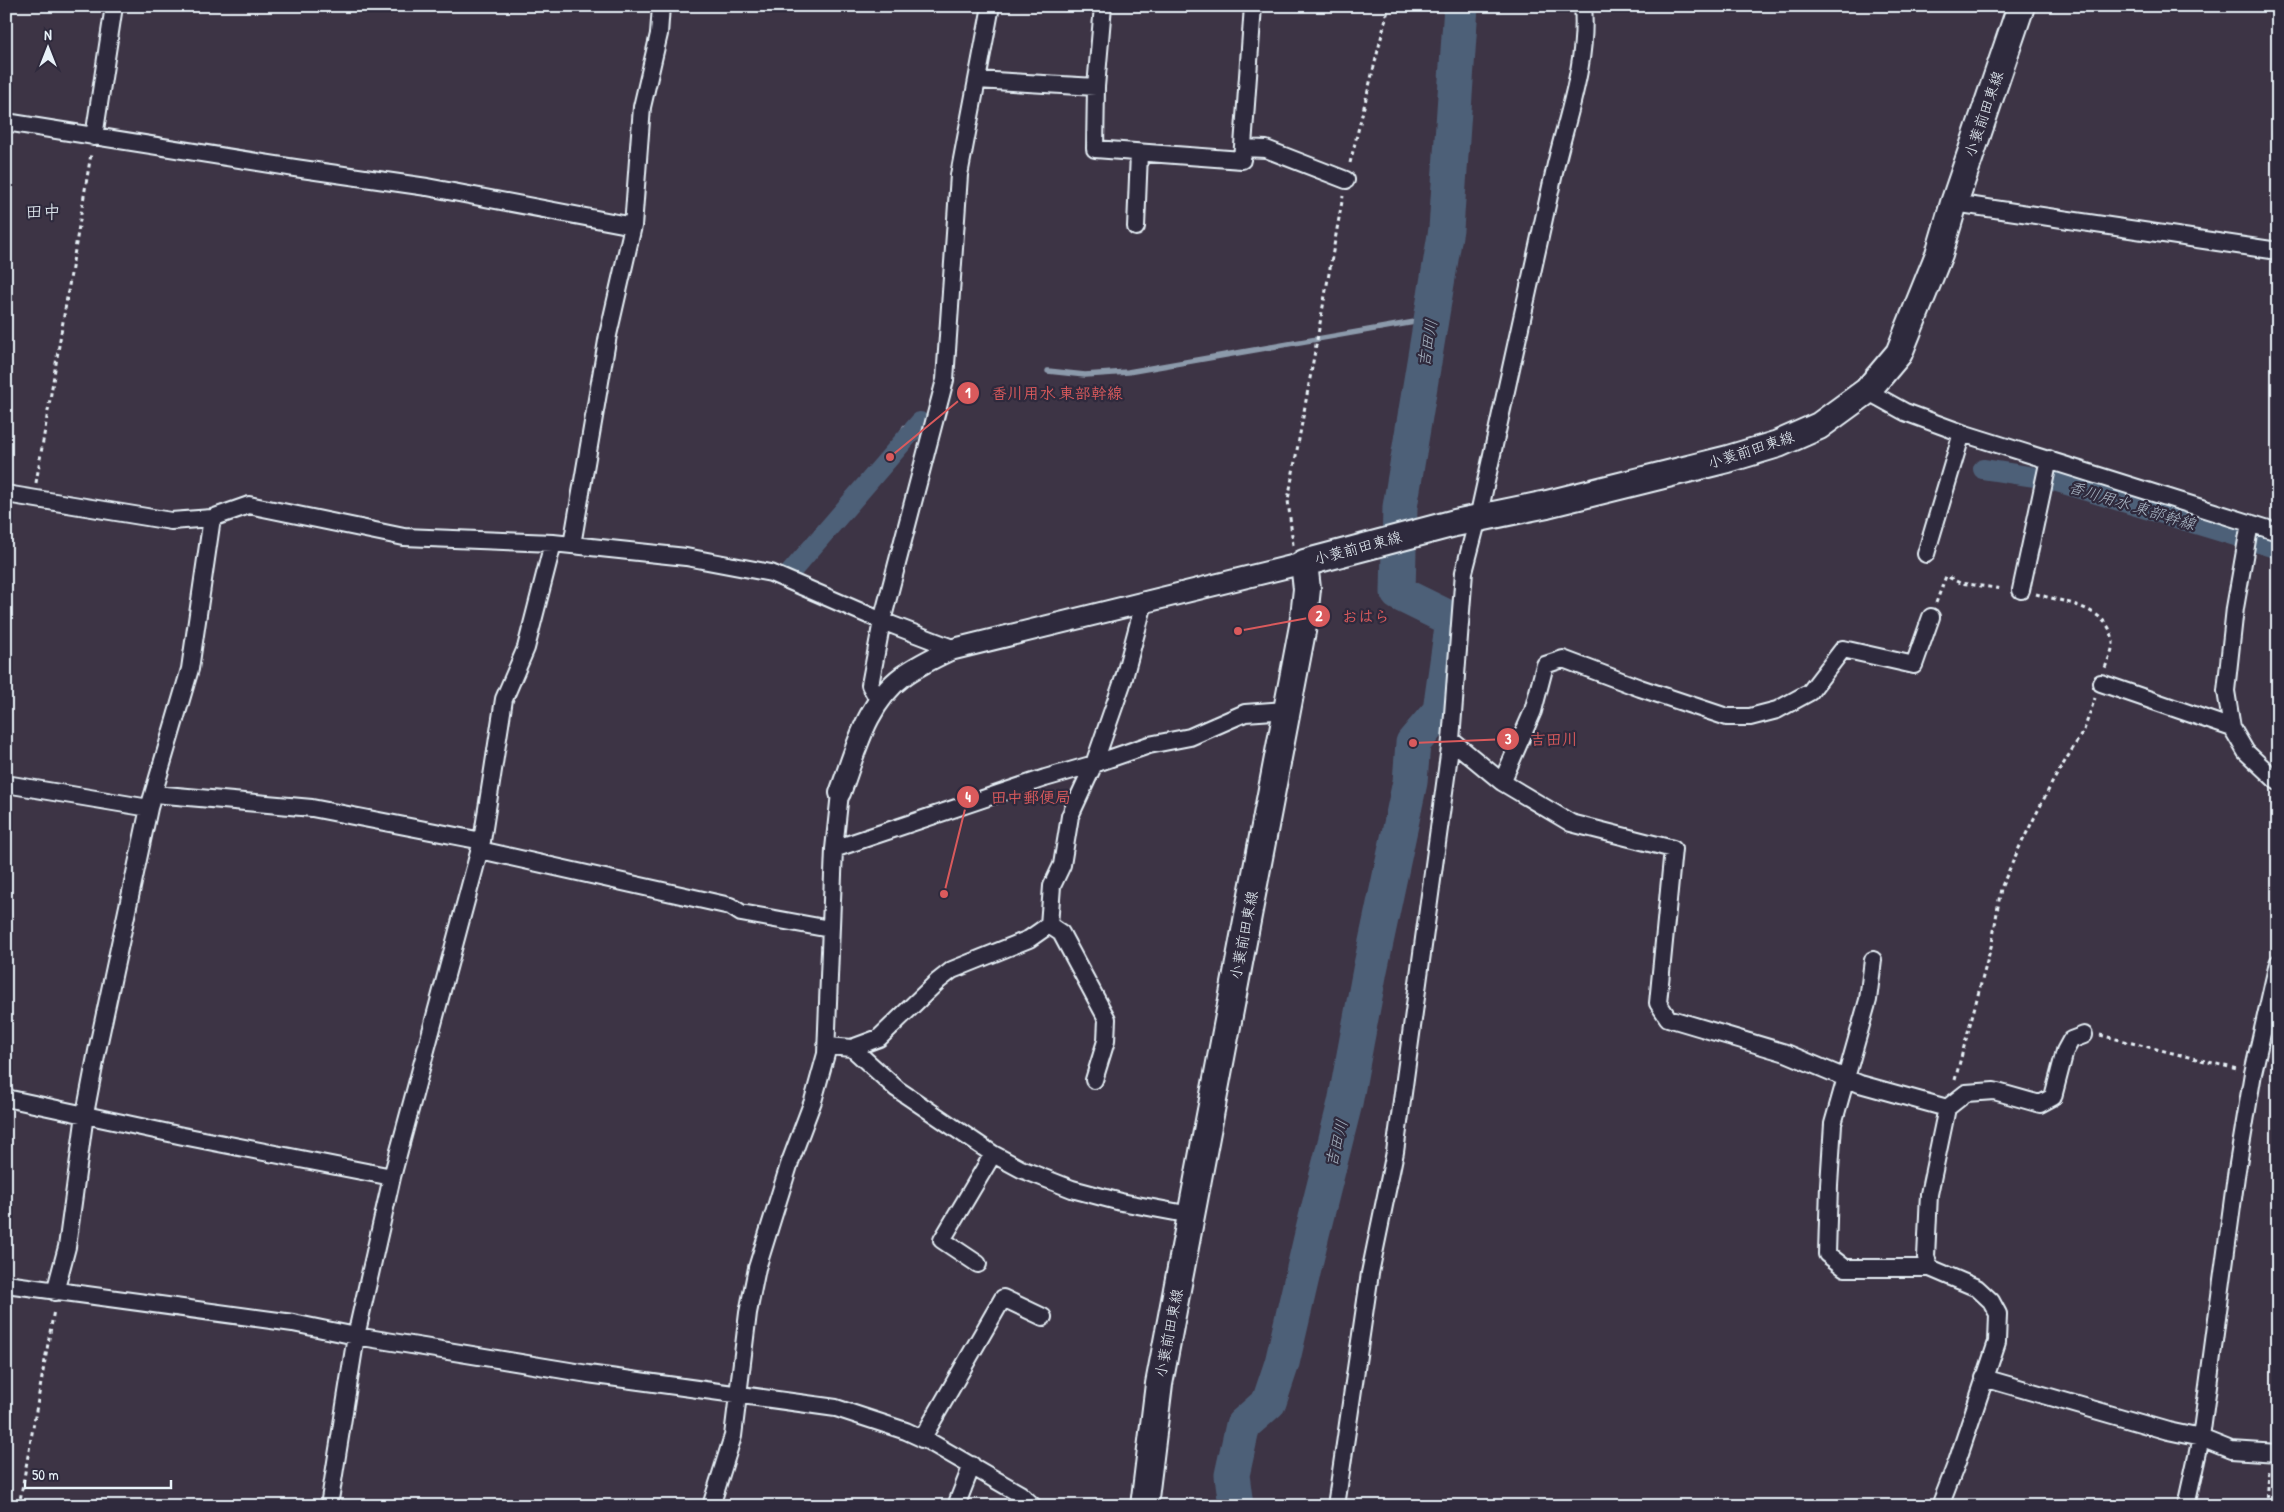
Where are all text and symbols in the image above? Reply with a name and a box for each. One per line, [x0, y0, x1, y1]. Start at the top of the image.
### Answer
north arrow [22, 22, 72, 72]
text: N [44, 25, 52, 44]
street label: 小蓑前田東線 [1959, 68, 2008, 160]
district label: 田中 [25, 199, 61, 224]
water label: 吉田川 [1412, 317, 1442, 369]
callout: 香川用水 東部幹線 [956, 378, 1132, 409]
text: 1 [965, 382, 971, 403]
text: 香川用水 東部幹線 [991, 382, 1123, 404]
street label: 小蓑前田東線 [1705, 426, 1797, 473]
water label: 香川用水 東部幹線 [2066, 475, 2199, 535]
street label: 小蓑前田東線 [1312, 526, 1404, 569]
callout: おはら [1307, 600, 1400, 631]
text: 2 [1315, 605, 1323, 626]
text: おはら [1342, 605, 1390, 627]
callout: 吉田川 [1495, 724, 1588, 755]
text: 3 [1505, 728, 1512, 749]
text: 吉田川 [1530, 728, 1578, 750]
callout: 田中郵便局 [956, 782, 1081, 813]
text: 4 [965, 786, 971, 807]
text: 田中郵便局 [991, 786, 1071, 808]
street label: 小蓑前田東線 [1225, 889, 1262, 981]
water label: 吉田川 [1320, 1117, 1352, 1169]
street label: 小蓑前田東線 [1150, 1287, 1187, 1379]
scale bar [25, 1457, 171, 1489]
text: 50 m [32, 1464, 59, 1485]

